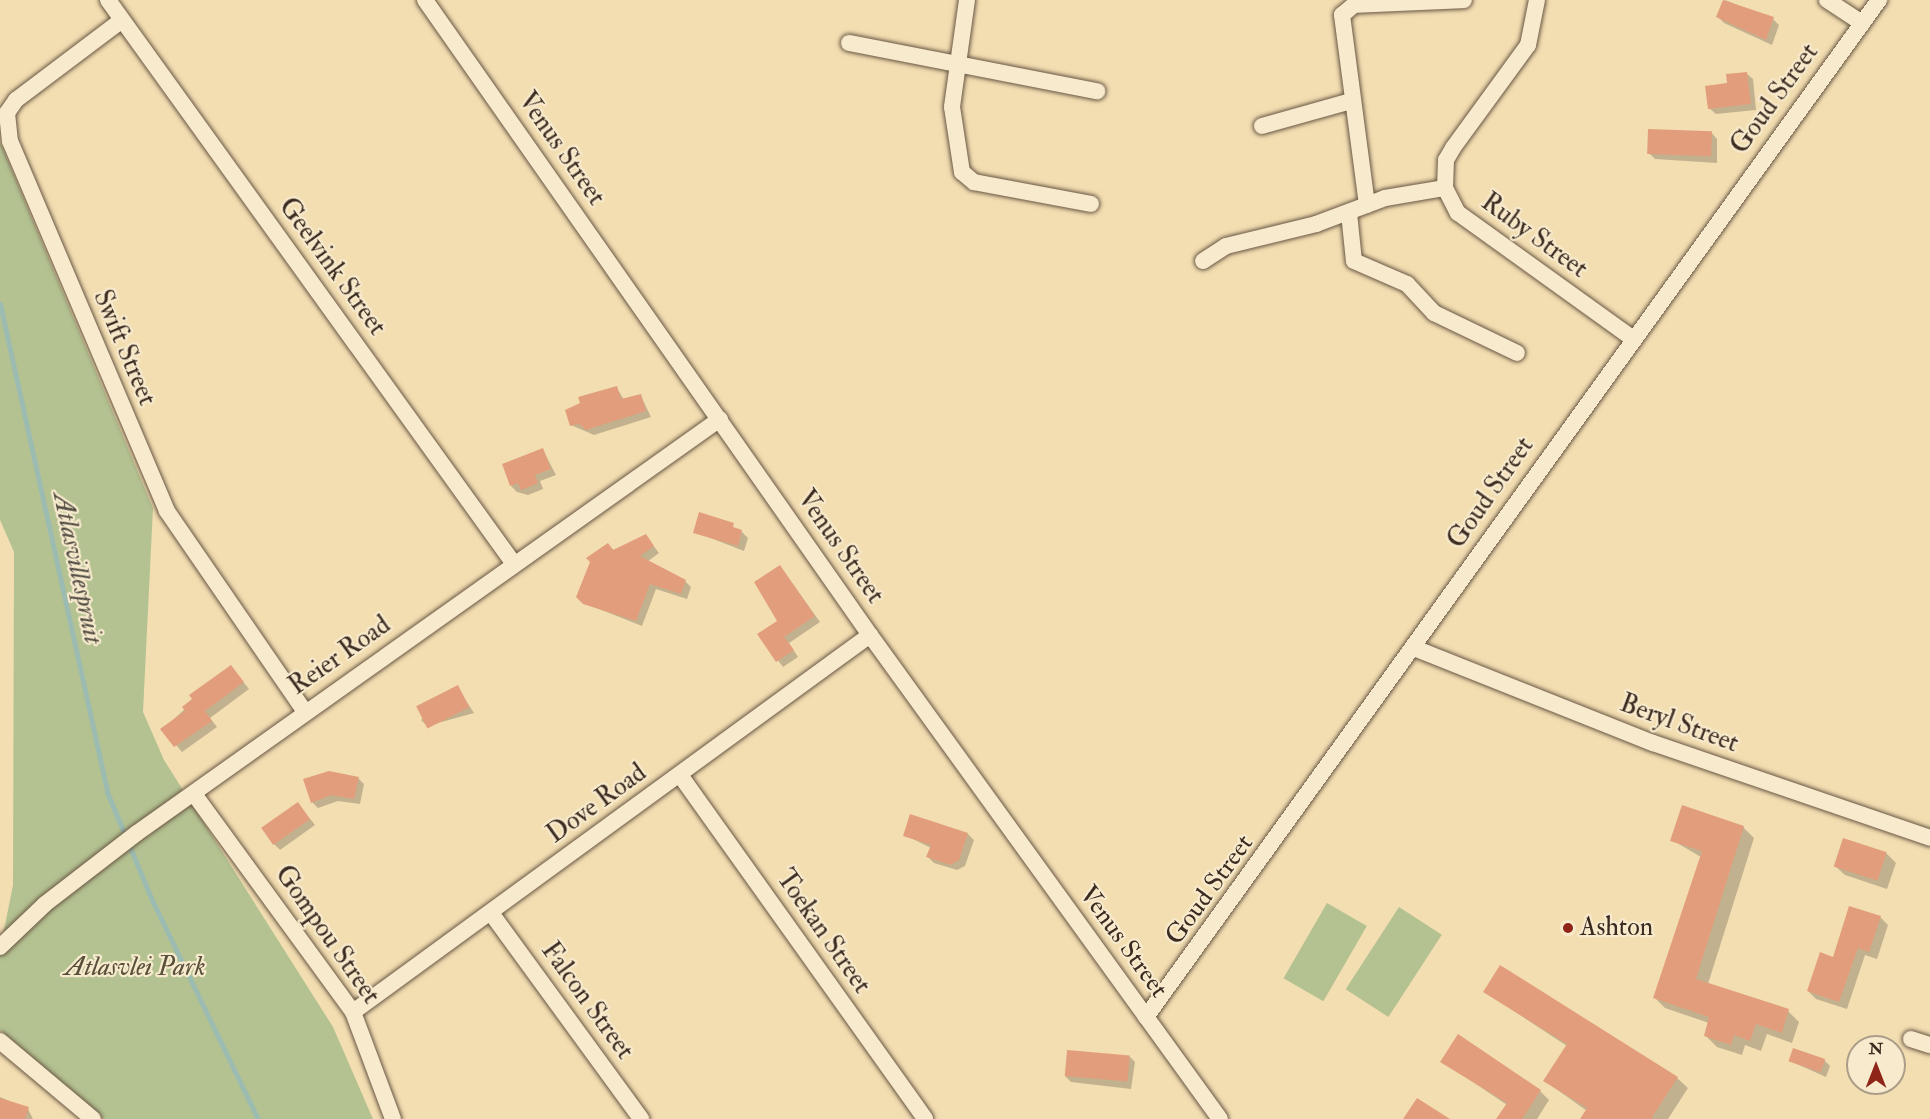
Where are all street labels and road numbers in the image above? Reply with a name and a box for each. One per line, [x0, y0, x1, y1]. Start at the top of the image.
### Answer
street label: Goud Street [1725, 38, 1825, 160]
street label: Venus Street [511, 86, 611, 212]
street label: Ruby Street [1475, 187, 1593, 285]
street label: Geelvink Street [272, 192, 392, 342]
street label: Swift Street [86, 286, 162, 410]
street label: Goud Street [1441, 431, 1541, 555]
street label: Venus Street [790, 484, 890, 610]
street label: Reier Road [283, 610, 397, 702]
street label: Beryl Street [1616, 688, 1742, 760]
street label: Dove Road [541, 758, 653, 850]
street label: Goud Street [1160, 829, 1260, 951]
street label: Gompou Street [268, 860, 386, 1010]
street label: Toekan Street [769, 864, 877, 1000]
street label: Venus Street [1072, 880, 1174, 1004]
street label: Falcon Street [534, 936, 640, 1066]

